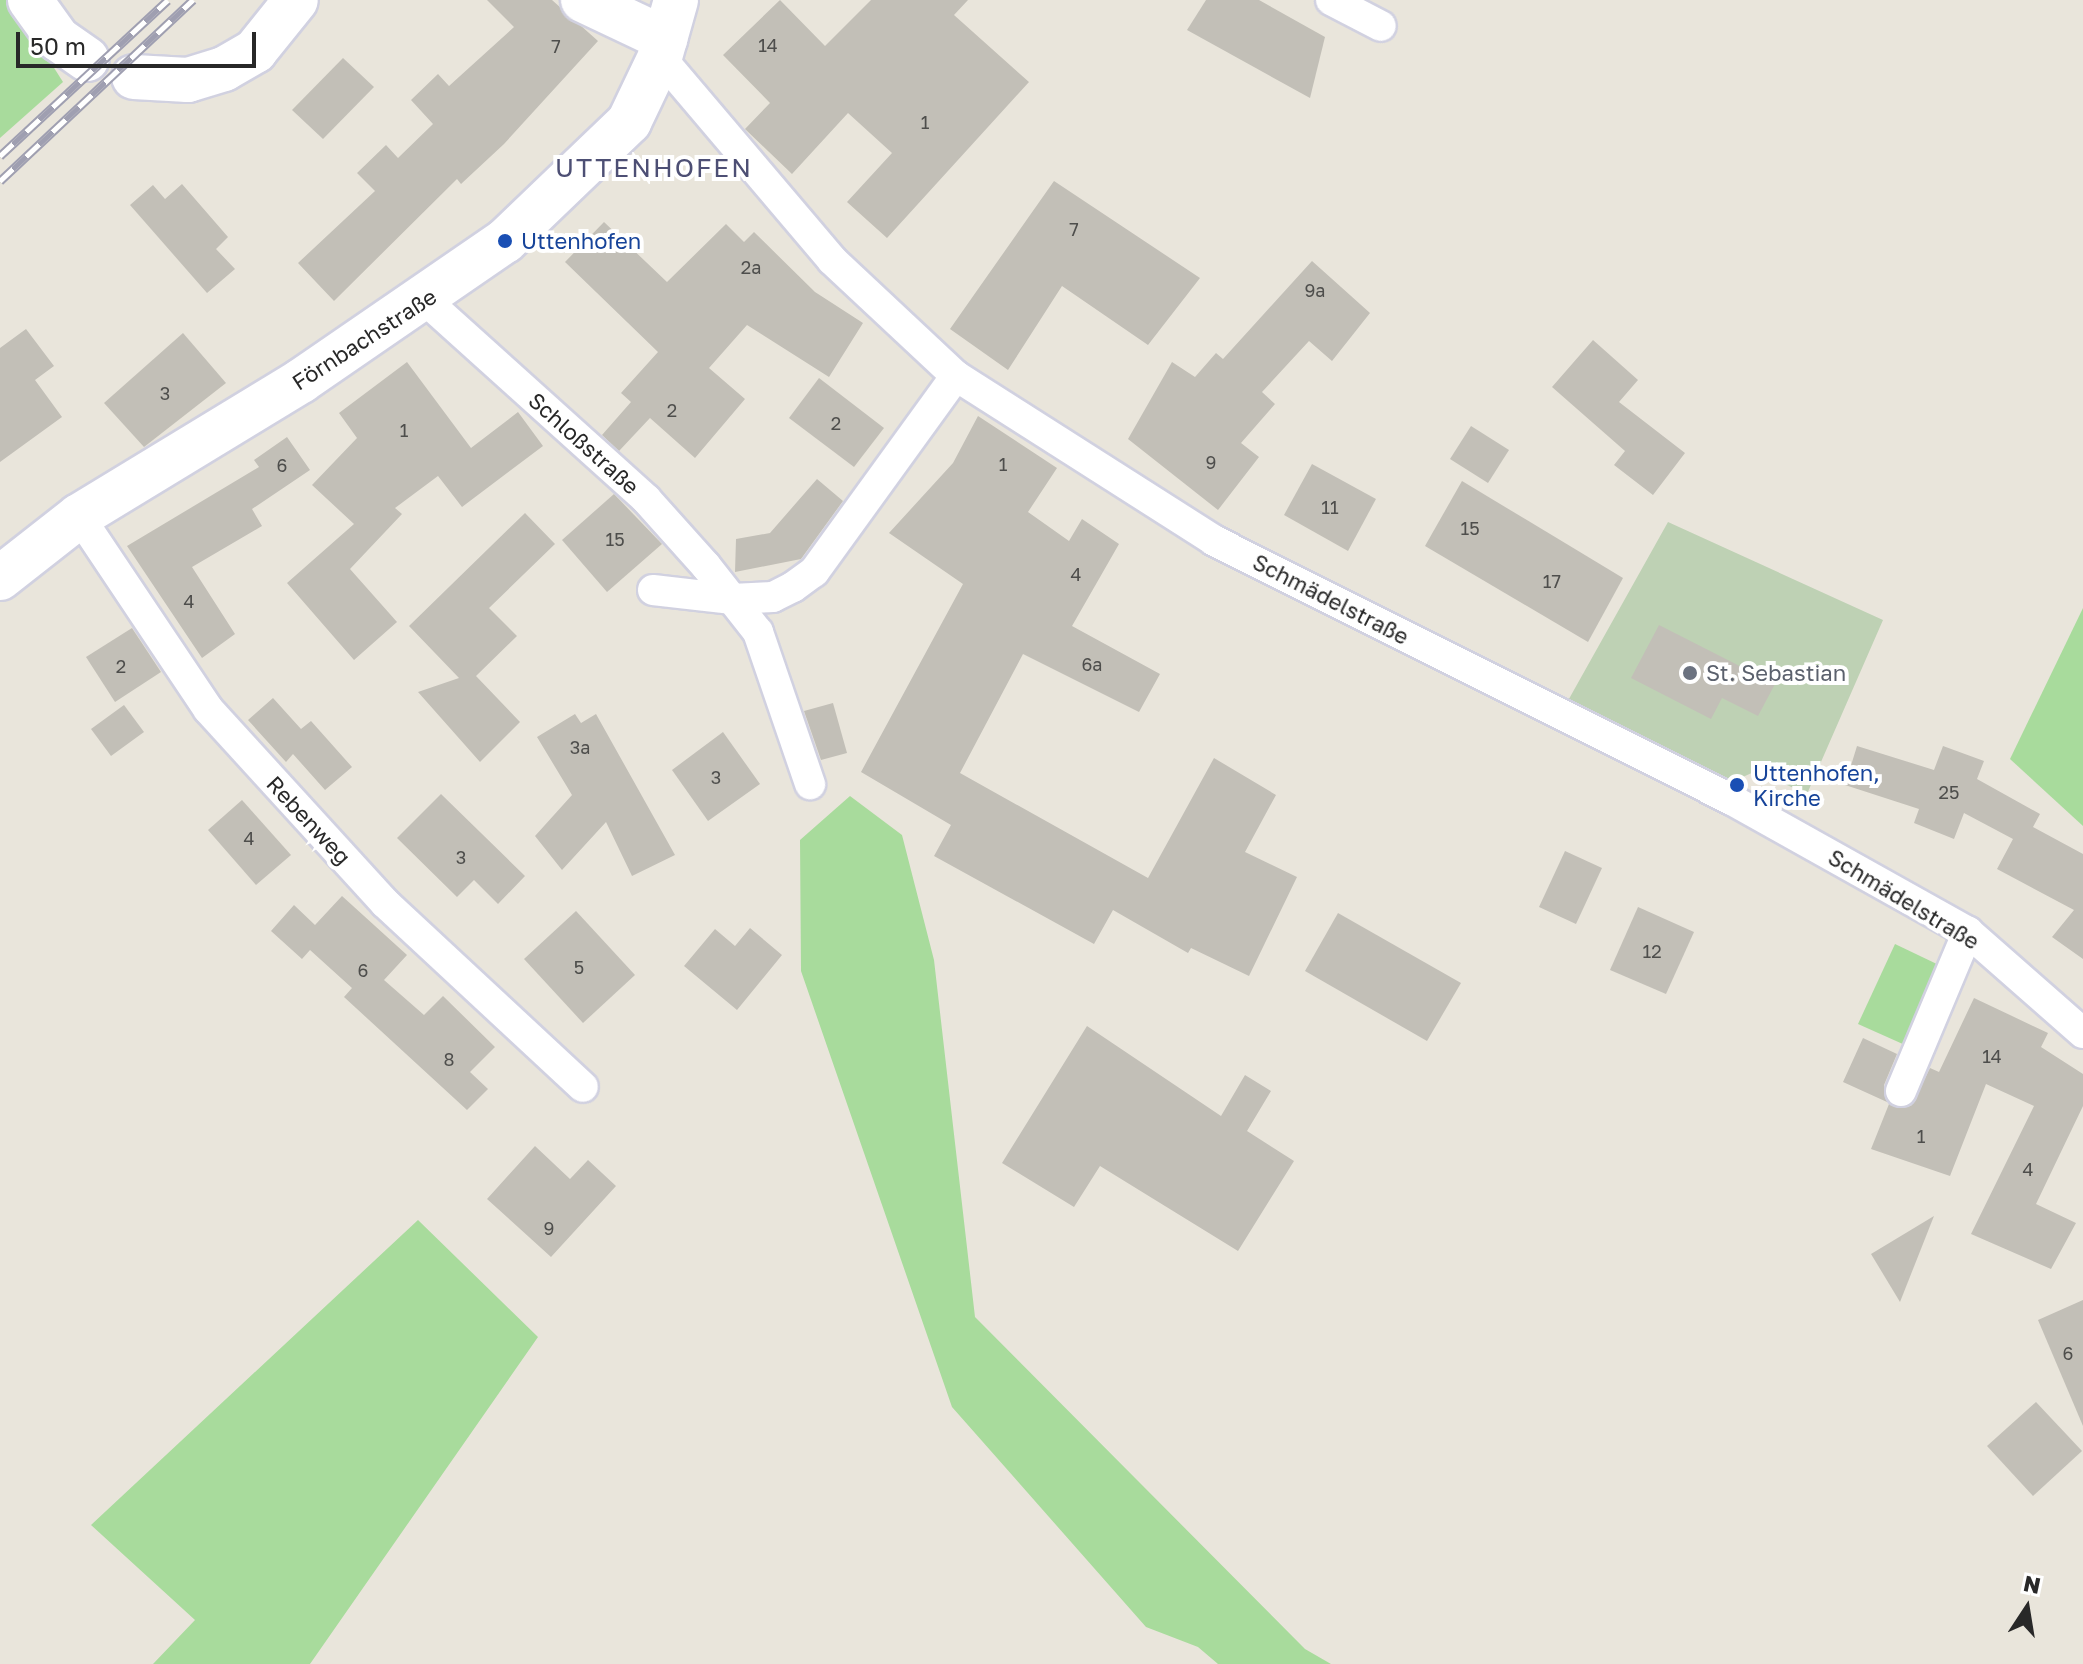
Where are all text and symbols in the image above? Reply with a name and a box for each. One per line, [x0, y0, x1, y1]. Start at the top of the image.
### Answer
scale bar [20, 16, 260, 66]
text: 50 m [30, 31, 86, 60]
house number: 14 [758, 34, 778, 56]
house number: 7 [551, 35, 561, 57]
house number: 1 [921, 111, 929, 133]
district label: UTTENHOFEN [555, 152, 753, 184]
house number: 7 [1069, 218, 1079, 240]
place label: Uttenhofen [521, 228, 641, 254]
marker: Uttenhofen [496, 232, 514, 250]
house number: 2a [741, 256, 761, 278]
house number: 9a [1304, 279, 1326, 301]
street label: Förnbachstraße [287, 283, 441, 395]
house number: 3 [160, 382, 170, 404]
street label: Schloßstraße [523, 387, 645, 499]
house number: 2 [667, 399, 677, 421]
house number: 2 [831, 412, 841, 434]
house number: 1 [400, 419, 408, 441]
house number: 9 [1206, 451, 1216, 473]
house number: 1 [999, 453, 1007, 475]
house number: 6 [277, 454, 287, 476]
house number: 11 [1321, 496, 1339, 518]
house number: 15 [1460, 517, 1480, 539]
house number: 15 [605, 528, 625, 550]
street label: Schmädelstraße [1249, 548, 1413, 650]
house number: 4 [1071, 563, 1081, 585]
house number: 17 [1543, 570, 1561, 592]
house number: 4 [184, 590, 194, 612]
house number: 6a [1081, 653, 1103, 675]
house number: 2 [116, 655, 126, 677]
place label: St. Sebastian [1706, 660, 1846, 686]
marker: St. Sebastian [1681, 664, 1699, 682]
house number: 3a [570, 736, 590, 758]
place label: Uttenhofen, Kirche [1753, 759, 1880, 810]
house number: 3 [711, 766, 721, 788]
street label: Rebenweg [261, 770, 357, 870]
marker: Uttenhofen, Kirche [1728, 776, 1746, 794]
house number: 25 [1939, 781, 1959, 803]
house number: 4 [244, 827, 254, 849]
street label: Schmädelstraße [1824, 843, 1984, 955]
house number: 3 [456, 846, 466, 868]
house number: 12 [1642, 940, 1662, 962]
house number: 5 [574, 956, 584, 978]
house number: 6 [358, 959, 368, 981]
house number: 14 [1982, 1045, 2002, 1067]
house number: 8 [444, 1048, 454, 1070]
house number: 1 [1917, 1125, 1925, 1147]
house number: 4 [2023, 1158, 2033, 1180]
house number: 9 [544, 1217, 554, 1239]
house number: 6 [2063, 1342, 2073, 1364]
north arrow [1987, 1568, 2067, 1648]
text: N [2021, 1569, 2043, 1599]

